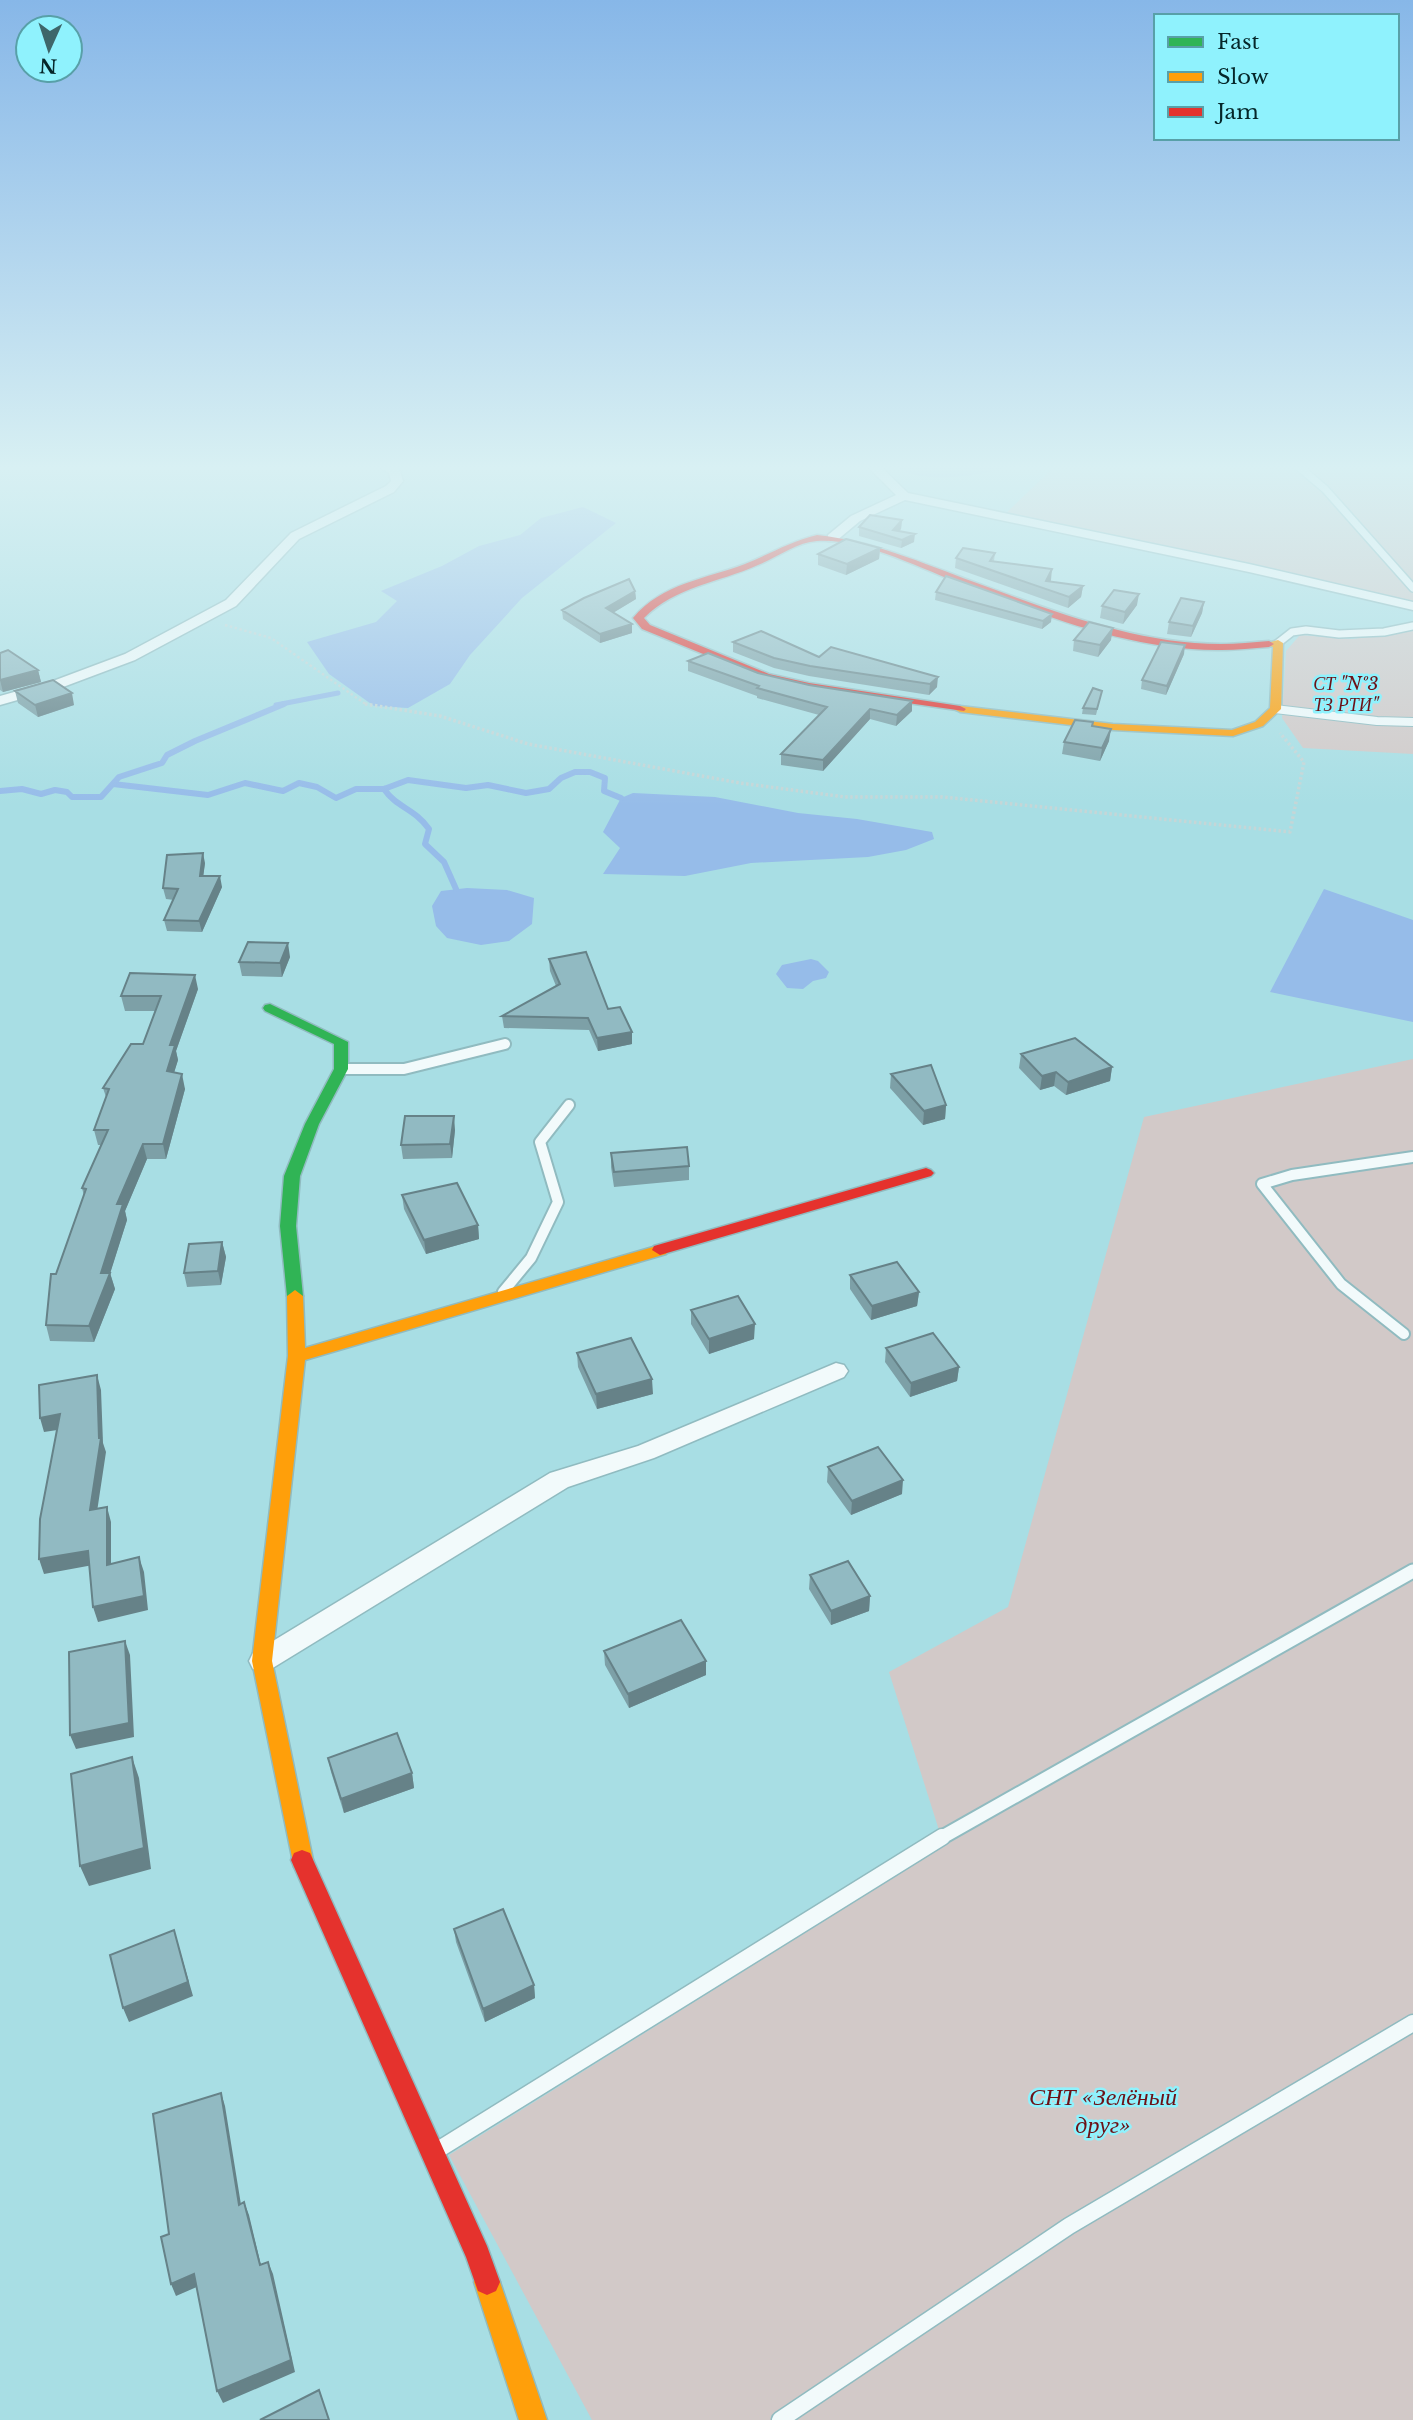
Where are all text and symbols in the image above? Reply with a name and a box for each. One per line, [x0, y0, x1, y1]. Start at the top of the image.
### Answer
north arrow [14, 14, 84, 84]
legend [1154, 14, 1399, 140]
text: Fast [1217, 29, 1259, 55]
text: N [38, 54, 58, 77]
text: Slow [1217, 64, 1269, 90]
text: Jam [1214, 99, 1259, 125]
park label: СТ "№3 ТЗ РТИ" [1313, 673, 1380, 716]
park label: СНТ «Зелёный друг» [1029, 2082, 1177, 2139]

